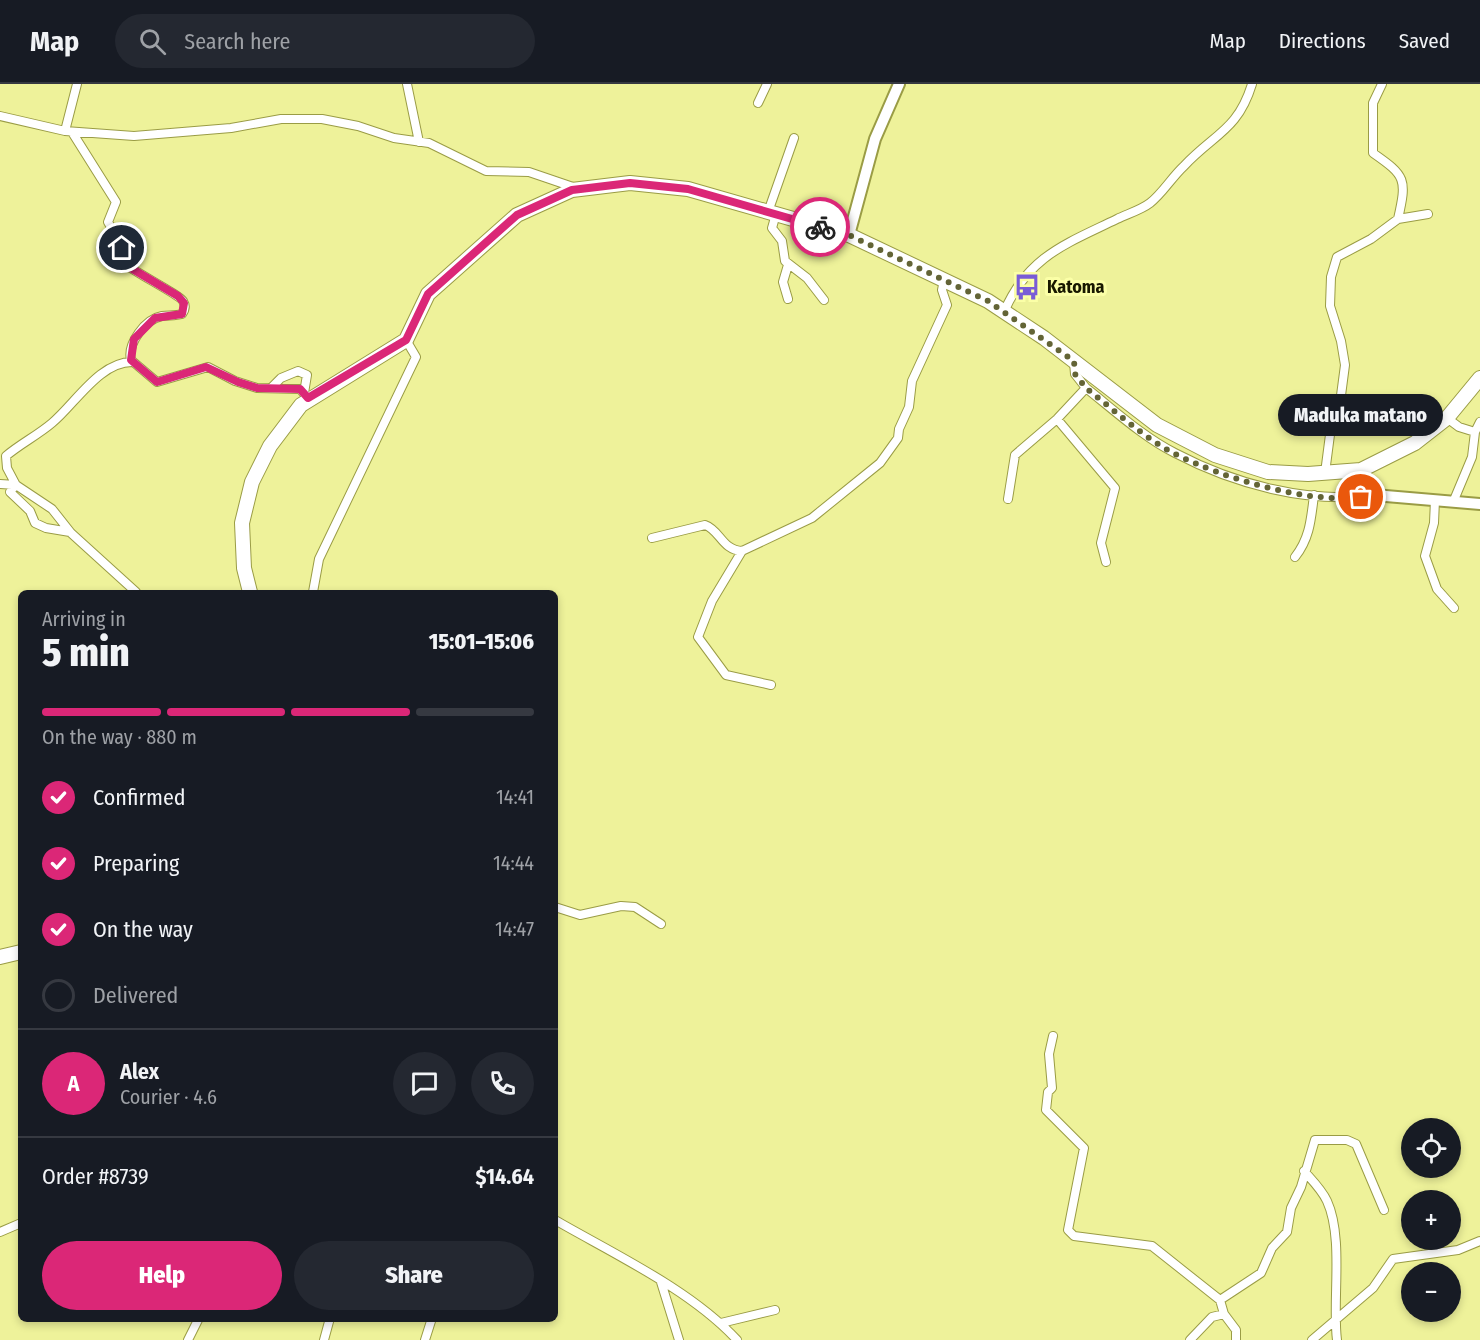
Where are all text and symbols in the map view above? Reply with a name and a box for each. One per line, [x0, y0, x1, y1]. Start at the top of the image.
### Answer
search box [115, 14, 535, 68]
text: Map [30, 25, 79, 58]
icon: search [136, 25, 169, 58]
text: Search here [184, 28, 290, 55]
text: Map [1209, 28, 1246, 54]
text: Directions [1279, 28, 1366, 54]
text: Saved [1399, 28, 1450, 54]
courier [790, 197, 850, 257]
icon: bike [804, 211, 837, 244]
pin [96, 222, 147, 273]
icon: home [105, 231, 138, 264]
bus stop icon: Katoma [1012, 272, 1042, 302]
place label: Katoma [1047, 276, 1105, 298]
callout: Maduka matano [1278, 395, 1444, 437]
text: Maduka matano [1294, 403, 1427, 427]
pin [1335, 471, 1386, 522]
icon: bag [1344, 480, 1377, 513]
text: Arriving in [42, 607, 126, 631]
text: 15:01–15:06 [429, 628, 534, 655]
text: 5 min [42, 630, 130, 676]
text: On the way · 880 m [42, 725, 197, 749]
icon: check [42, 781, 75, 814]
text: Confirmed [93, 784, 186, 811]
text: 14:41 [496, 785, 534, 809]
icon: check [42, 847, 75, 880]
text: Preparing [93, 850, 179, 877]
text: 14:44 [493, 851, 534, 875]
icon: check [42, 913, 75, 946]
text: On the way [93, 916, 193, 943]
text: 14:47 [495, 917, 534, 941]
text: Delivered [93, 982, 178, 1009]
button: chat [393, 1052, 456, 1115]
button: phone [471, 1052, 534, 1115]
text: Alex [120, 1058, 159, 1085]
text: A [68, 1070, 79, 1097]
text: Courier · 4.6 [120, 1085, 217, 1109]
map controls [1401, 1118, 1461, 1322]
button: locate [1401, 1118, 1461, 1178]
text: Order #8739 [42, 1163, 149, 1190]
text: $14.64 [476, 1163, 534, 1190]
button: + [1401, 1190, 1461, 1250]
button: Help [42, 1241, 282, 1310]
button: Share [294, 1241, 534, 1310]
button: − [1401, 1262, 1461, 1322]

